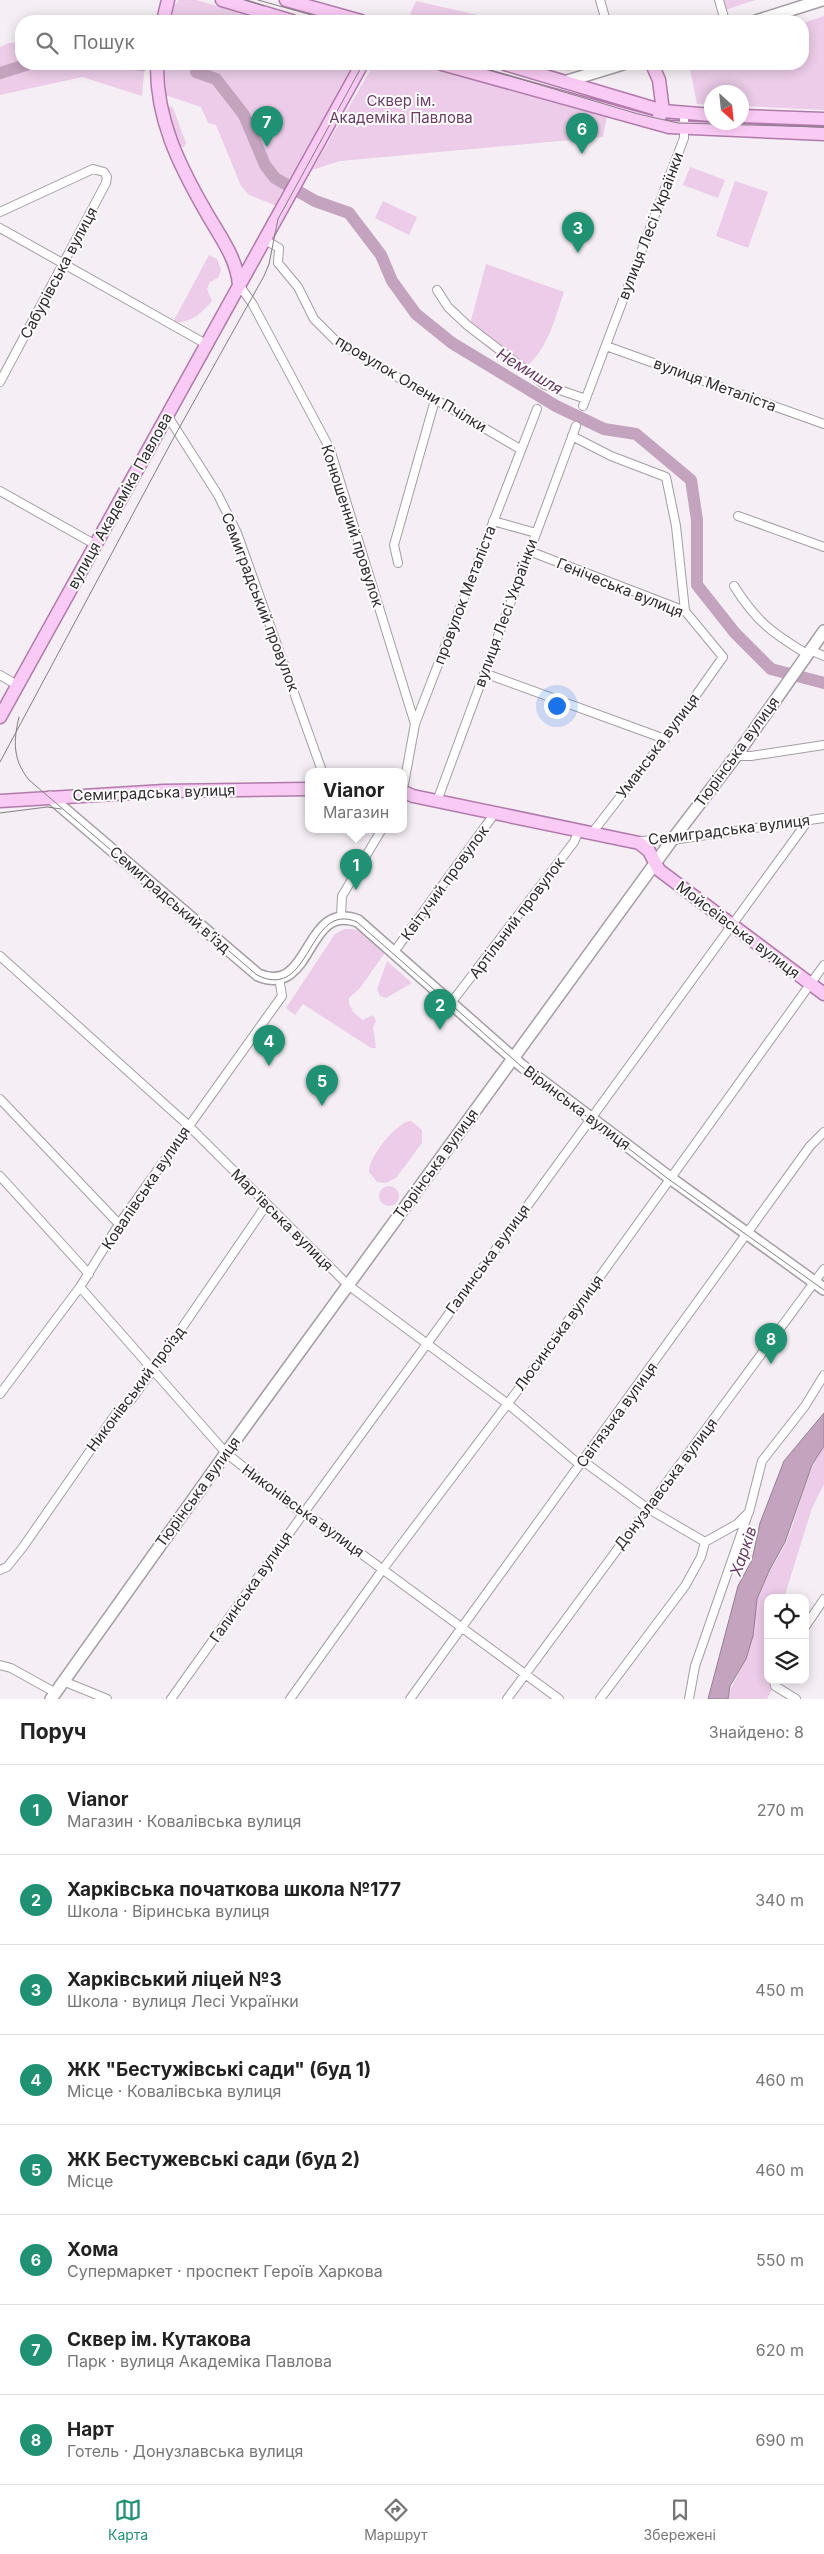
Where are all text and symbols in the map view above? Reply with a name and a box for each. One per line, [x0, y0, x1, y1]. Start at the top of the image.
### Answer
search box [15, 15, 809, 70]
icon: search [33, 29, 61, 57]
text: Пошук [73, 31, 135, 54]
north arrow [704, 85, 749, 130]
park label: Сквер ім. Академіка Павлова [329, 91, 473, 127]
pin: 7 [251, 106, 283, 147]
pin: 6 [566, 113, 598, 154]
street label: вулиця Лесі Українки [614, 149, 687, 302]
street label: Сабурівська вулиця [16, 204, 101, 342]
pin: 3 [562, 212, 594, 253]
street label: провулок Олени Пчілки [332, 331, 490, 436]
water label: Немишля [493, 343, 567, 399]
street label: вулиця Металіста [651, 354, 779, 416]
street label: вулиця Академіка Павлова [63, 409, 176, 592]
street label: Конюшенний провулок [317, 442, 388, 610]
street label: Семиградський провулок [218, 510, 303, 694]
street label: провулок Металіста [429, 523, 500, 667]
street label: вулиця Лесі Українки [470, 536, 541, 690]
street label: Генічеська вулиця [554, 553, 686, 622]
street label: Уманська вулиця [612, 690, 703, 802]
your location [544, 693, 570, 719]
street label: Тюрінська вулиця [690, 693, 783, 811]
popup [305, 768, 407, 833]
text: Vianor [323, 779, 384, 802]
street label: Семиградська вулиця [72, 780, 236, 805]
text: Магазин [323, 802, 389, 822]
street label: Семиградська вулиця [647, 810, 811, 849]
street label: Квітучий провулок [397, 822, 493, 944]
street label: Семиградський в’їзд [106, 842, 235, 957]
pin: 1 [340, 849, 372, 890]
street label: Артільний провулок [465, 853, 568, 982]
street label: Мойсеївська вулиця [673, 877, 804, 982]
pin: 2 [424, 989, 456, 1030]
pin: 4 [253, 1025, 285, 1066]
street label: Віринська вулиця [520, 1061, 635, 1154]
pin: 5 [306, 1065, 338, 1106]
street label: Тюрінська вулиця [389, 1105, 482, 1223]
street label: Ковалівська вулиця [97, 1122, 194, 1253]
street label: Мар'ївська вулиця [227, 1165, 337, 1275]
street label: Галинська вулиця [441, 1200, 534, 1317]
street label: Люсинська вулиця [510, 1271, 607, 1394]
street label: Никонівський проїзд [82, 1322, 189, 1455]
pin: 8 [755, 1323, 787, 1364]
street label: Світязька вулиця [572, 1358, 661, 1471]
street label: Донузлавська вулиця [610, 1414, 721, 1553]
street label: Тюрінська вулиця [151, 1433, 244, 1551]
street label: Никонівська вулиця [238, 1460, 368, 1561]
water label: Харків [725, 1524, 761, 1579]
street label: Галинська вулиця [205, 1528, 296, 1646]
map controls [764, 1594, 809, 1684]
button: locate [764, 1594, 809, 1639]
button: layers [764, 1639, 809, 1684]
text: Поруч [20, 1719, 87, 1744]
text: Знайдено: 8 [709, 1722, 804, 1742]
text: Vianor [67, 1788, 129, 1811]
text: 1 [33, 1800, 39, 1820]
text: 270 m [757, 1800, 804, 1820]
text: Магазин · Ковалівська вулиця [67, 1811, 301, 1831]
text: Харківська початкова школа №177 [67, 1878, 401, 1901]
text: 2 [31, 1890, 41, 1910]
text: 340 m [755, 1890, 804, 1910]
text: Школа · Віринська вулиця [67, 1901, 270, 1921]
text: Харківський ліцей №3 [67, 1968, 282, 1991]
text: 3 [31, 1980, 41, 2000]
text: 450 m [755, 1980, 804, 2000]
text: Школа · вулиця Лесі Українки [67, 1991, 299, 2011]
text: ЖК "Бестужівські сади" (буд 1) [67, 2058, 371, 2081]
text: 4 [31, 2070, 41, 2090]
text: 460 m [755, 2070, 804, 2090]
text: Місце · Ковалівська вулиця [67, 2081, 281, 2101]
text: ЖК Бестужевські сади (буд 2) [67, 2148, 360, 2171]
text: 5 [31, 2160, 41, 2180]
text: 460 m [755, 2160, 804, 2180]
text: Місце [67, 2171, 113, 2191]
text: Хома [67, 2238, 119, 2261]
text: 6 [31, 2250, 41, 2270]
text: 550 m [756, 2250, 804, 2270]
text: Супермаркет · проспект Героїв Харкова [67, 2261, 383, 2281]
text: Сквер ім. Кутакова [67, 2328, 251, 2351]
text: 7 [31, 2340, 41, 2360]
text: 620 m [756, 2340, 804, 2360]
text: Парк · вулиця Академіка Павлова [67, 2351, 332, 2371]
text: Нарт [67, 2418, 114, 2441]
text: 8 [31, 2430, 41, 2450]
text: 690 m [756, 2430, 804, 2450]
text: Готель · Донузлавська вулиця [67, 2441, 303, 2461]
tab: Карта [108, 2496, 148, 2543]
tab: Маршрут [364, 2496, 428, 2543]
tab: Збережені [644, 2496, 716, 2543]

